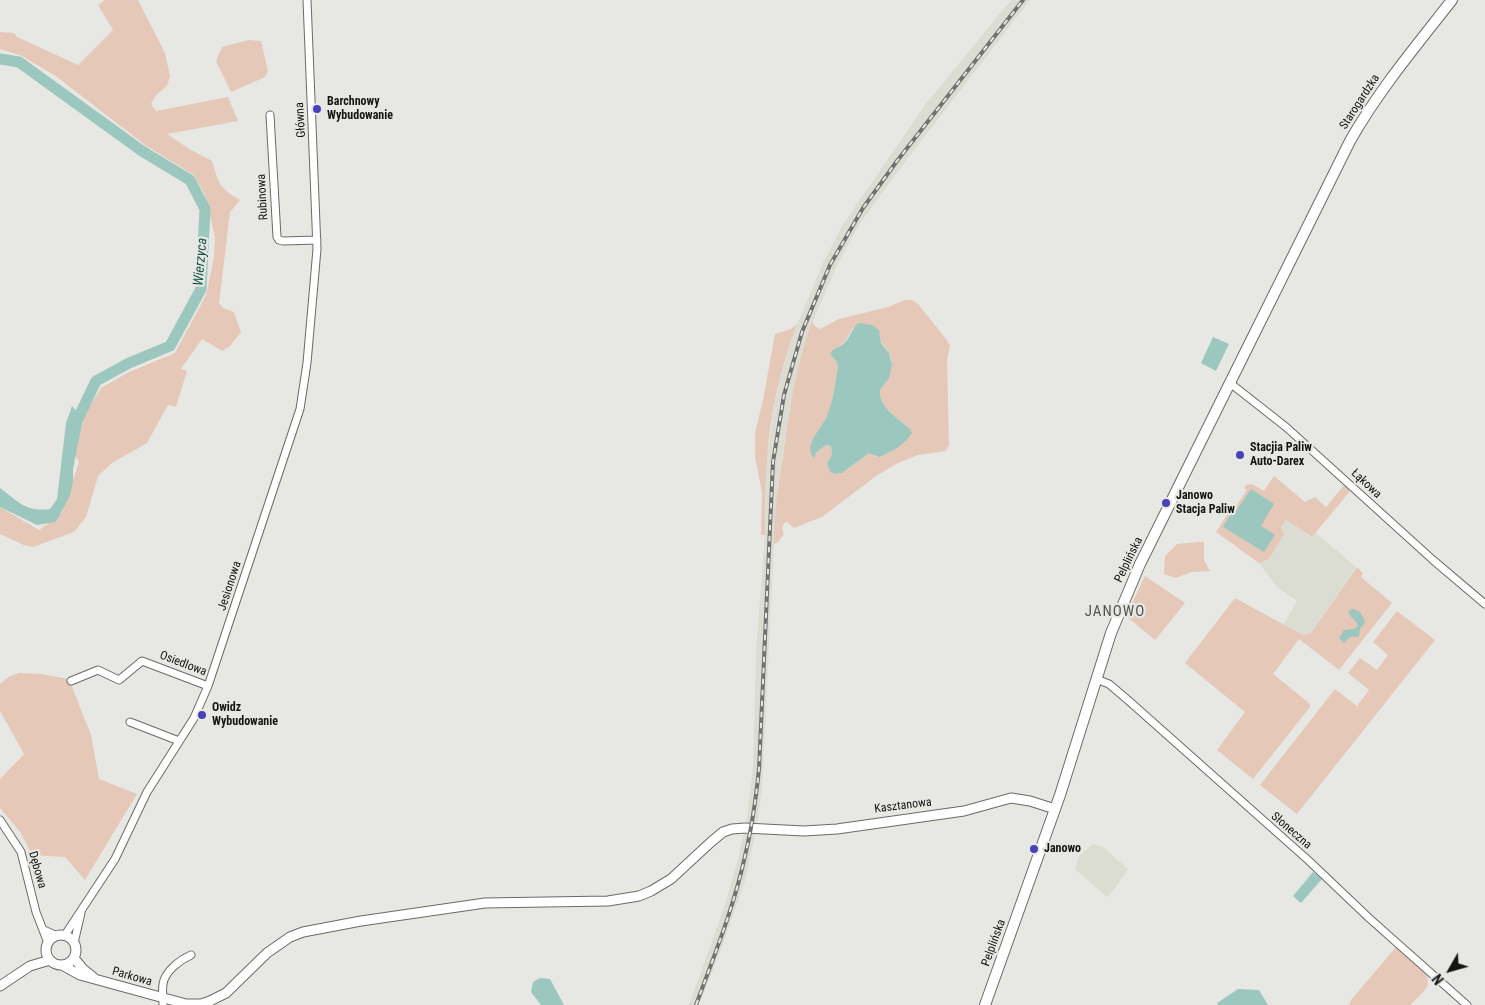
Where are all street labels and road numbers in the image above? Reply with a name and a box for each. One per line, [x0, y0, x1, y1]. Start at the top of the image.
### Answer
street label: Starogardzka [1337, 72, 1383, 132]
street label: Główna [293, 102, 309, 138]
street label: Rubinowa [255, 174, 271, 220]
street label: Łąkowa [1348, 466, 1384, 502]
street label: Pelplińska [1112, 535, 1146, 585]
street label: Jesionowa [215, 559, 245, 613]
street label: Osiedlowa [157, 648, 209, 680]
street label: Kasztanowa [873, 795, 933, 817]
street label: Słoneczna [1268, 809, 1314, 853]
street label: Dębowa [25, 850, 49, 890]
street label: Pelplińska [979, 918, 1009, 968]
street label: Parkowa [110, 964, 154, 990]

